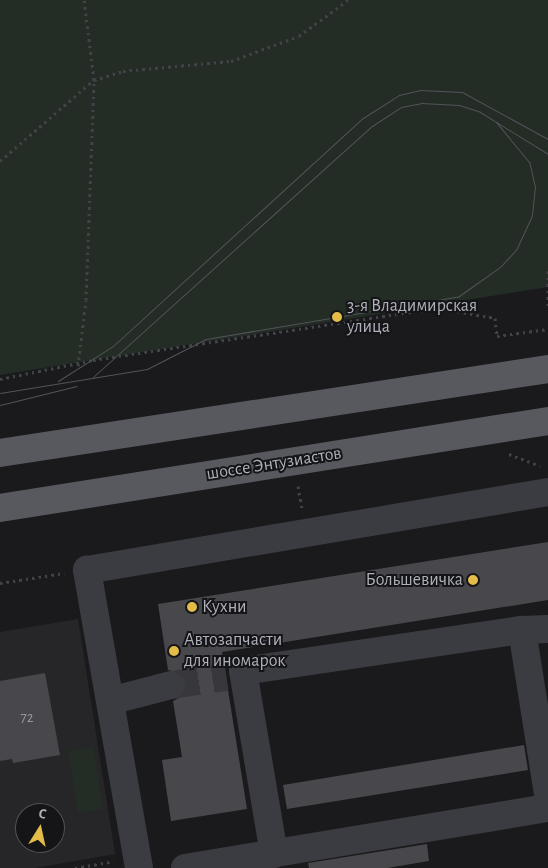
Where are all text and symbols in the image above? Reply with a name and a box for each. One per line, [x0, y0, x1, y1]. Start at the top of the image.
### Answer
place label: 3-я Владимирская улица [347, 296, 477, 338]
marker: 3-я Владимирская улица [331, 311, 343, 323]
street label: шоссе Энтузиастов [205, 443, 343, 485]
place label: Большевичка [365, 569, 463, 591]
marker: Большевичка [467, 574, 479, 586]
place label: Кухни [202, 596, 247, 618]
marker: Кухни [186, 601, 198, 613]
place label: Автозапчасти для иномарок [184, 630, 285, 672]
marker: Автозапчасти для иномарок [168, 645, 180, 657]
house number: 72 [20, 709, 34, 727]
north arrow [15, 803, 65, 853]
text: С [37, 807, 47, 822]

